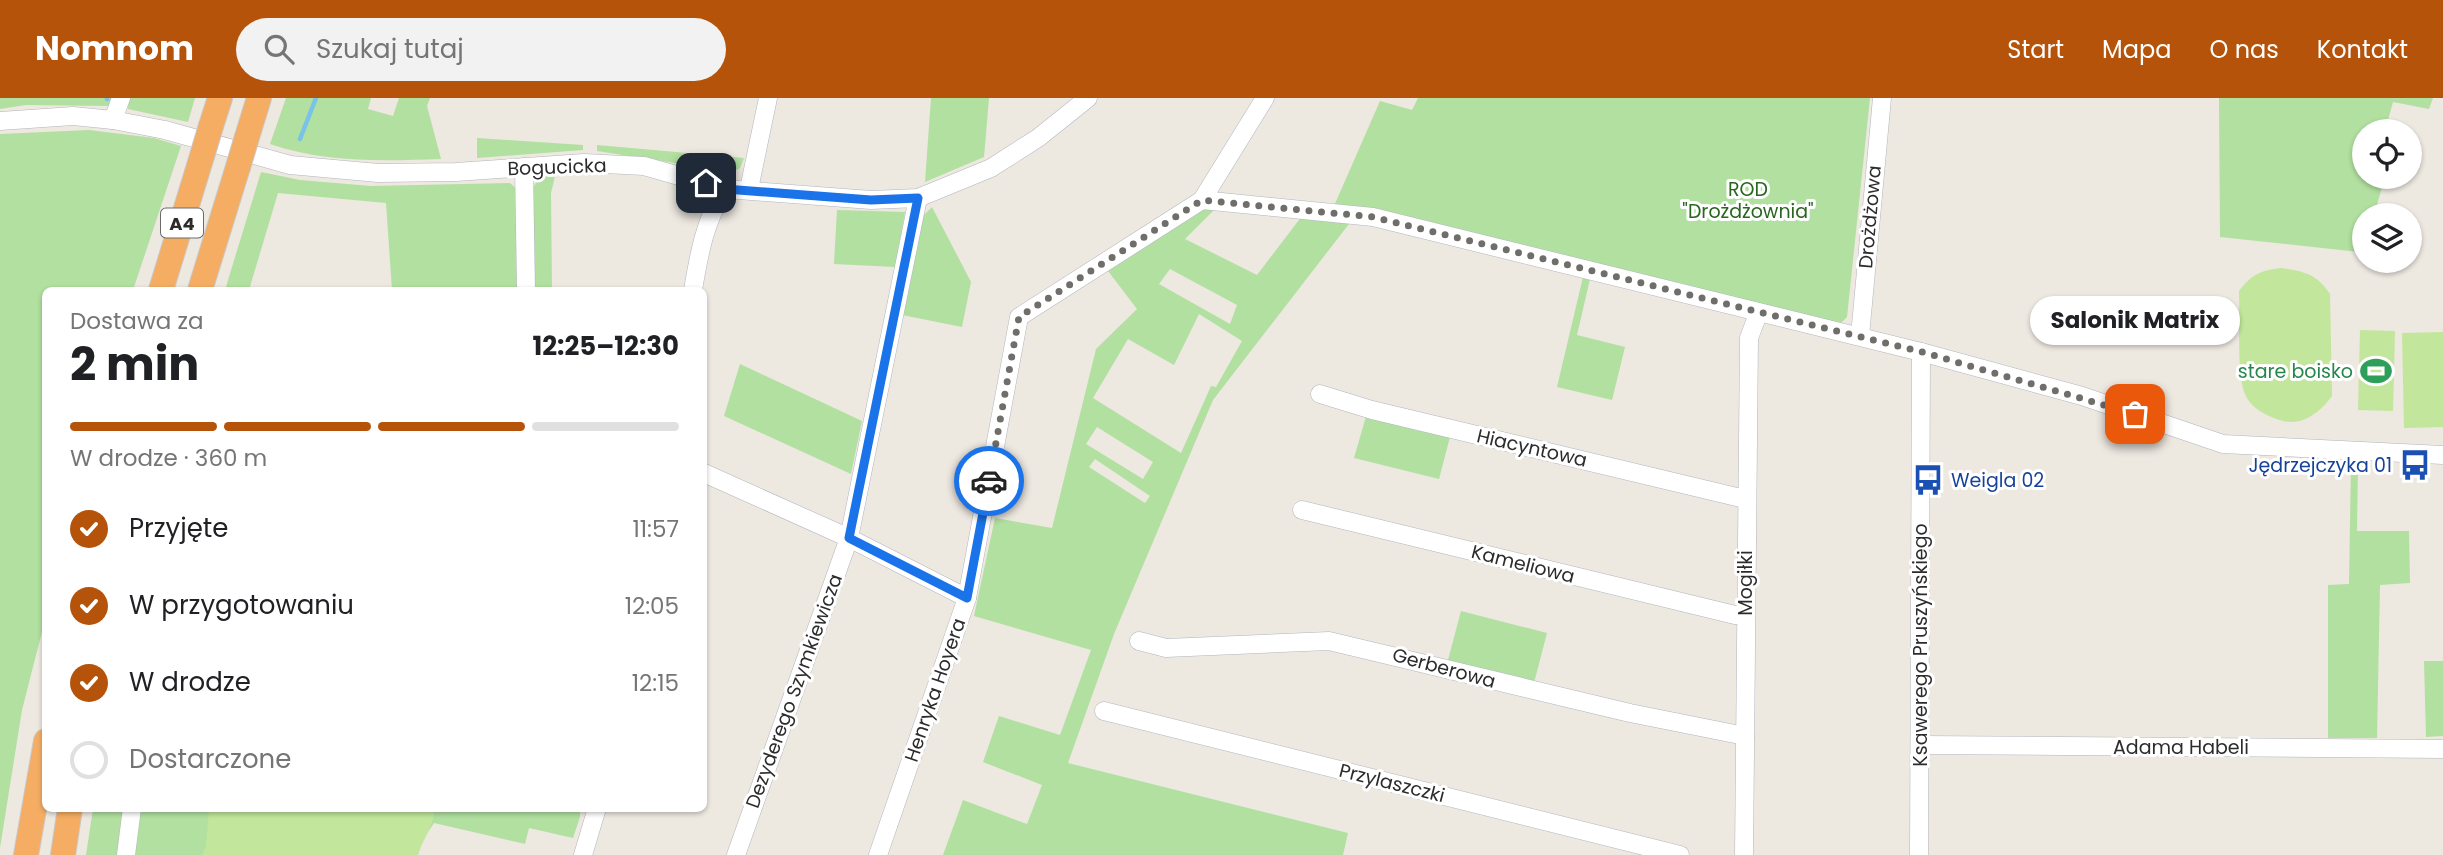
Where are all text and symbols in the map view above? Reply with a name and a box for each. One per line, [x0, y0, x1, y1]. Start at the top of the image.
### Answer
search box [236, 18, 726, 81]
text: Nomnom [35, 25, 194, 72]
icon: search [260, 30, 298, 68]
text: Szukaj tutaj [316, 31, 464, 67]
text: Start [2007, 33, 2064, 66]
text: Mapa [2102, 33, 2171, 66]
text: O nas [2209, 33, 2279, 66]
text: Kontakt [2317, 33, 2408, 66]
map controls [2352, 119, 2422, 273]
button: locate [2352, 119, 2422, 189]
street label: Bogucicka [507, 152, 607, 182]
pin [676, 153, 736, 213]
icon: home [687, 164, 725, 202]
street label: Drożdżowa [1852, 164, 1888, 270]
park label: ROD "Drożdżownia" [1682, 176, 1814, 225]
button: layers [2352, 203, 2422, 273]
road number: A4 [161, 208, 203, 238]
callout: Salonik Matrix [2030, 295, 2240, 344]
text: Salonik Matrix [2051, 304, 2219, 336]
text: Dostawa za [70, 305, 203, 337]
text: 12:25–12:30 [532, 328, 679, 364]
text: 2 min [70, 332, 199, 396]
sports icon: stare boisko [2359, 354, 2393, 388]
place label: stare boisko [2238, 358, 2353, 385]
pin [2105, 384, 2165, 444]
icon: bag [2116, 395, 2154, 433]
street label: Hiacyntowa [1474, 422, 1590, 474]
text: W drodze · 360 m [70, 442, 267, 474]
courier [954, 446, 1024, 516]
bus stop icon: Jędrzejczyka 01 [2398, 448, 2432, 482]
place label: Jędrzejczyka 01 [2248, 452, 2392, 479]
icon: car [970, 462, 1008, 500]
bus stop icon: Weigla 02 [1911, 463, 1945, 497]
place label: Weigla 02 [1951, 467, 2044, 494]
icon: check [70, 510, 108, 548]
text: Przyjęte [129, 510, 228, 546]
text: 11:57 [632, 513, 679, 545]
street label: Ksawerego Pruszyńskiego [1907, 523, 1934, 767]
street label: Kameliowa [1469, 538, 1577, 590]
street label: Mogiłki [1732, 550, 1759, 616]
street label: Dezyderego Szymkiewicza [739, 570, 849, 812]
icon: check [70, 587, 108, 625]
text: W przygotowaniu [129, 587, 354, 623]
text: 12:05 [625, 590, 679, 622]
street label: Henryka Hoyera [898, 615, 972, 765]
street label: Gerberowa [1389, 641, 1499, 695]
icon: check [70, 664, 108, 702]
text: W drodze [129, 664, 251, 700]
text: 12:15 [632, 667, 679, 699]
street label: Adama Habeli [2113, 734, 2249, 761]
text: Dostarczone [129, 741, 291, 777]
street label: Przylaszczki [1336, 757, 1448, 809]

